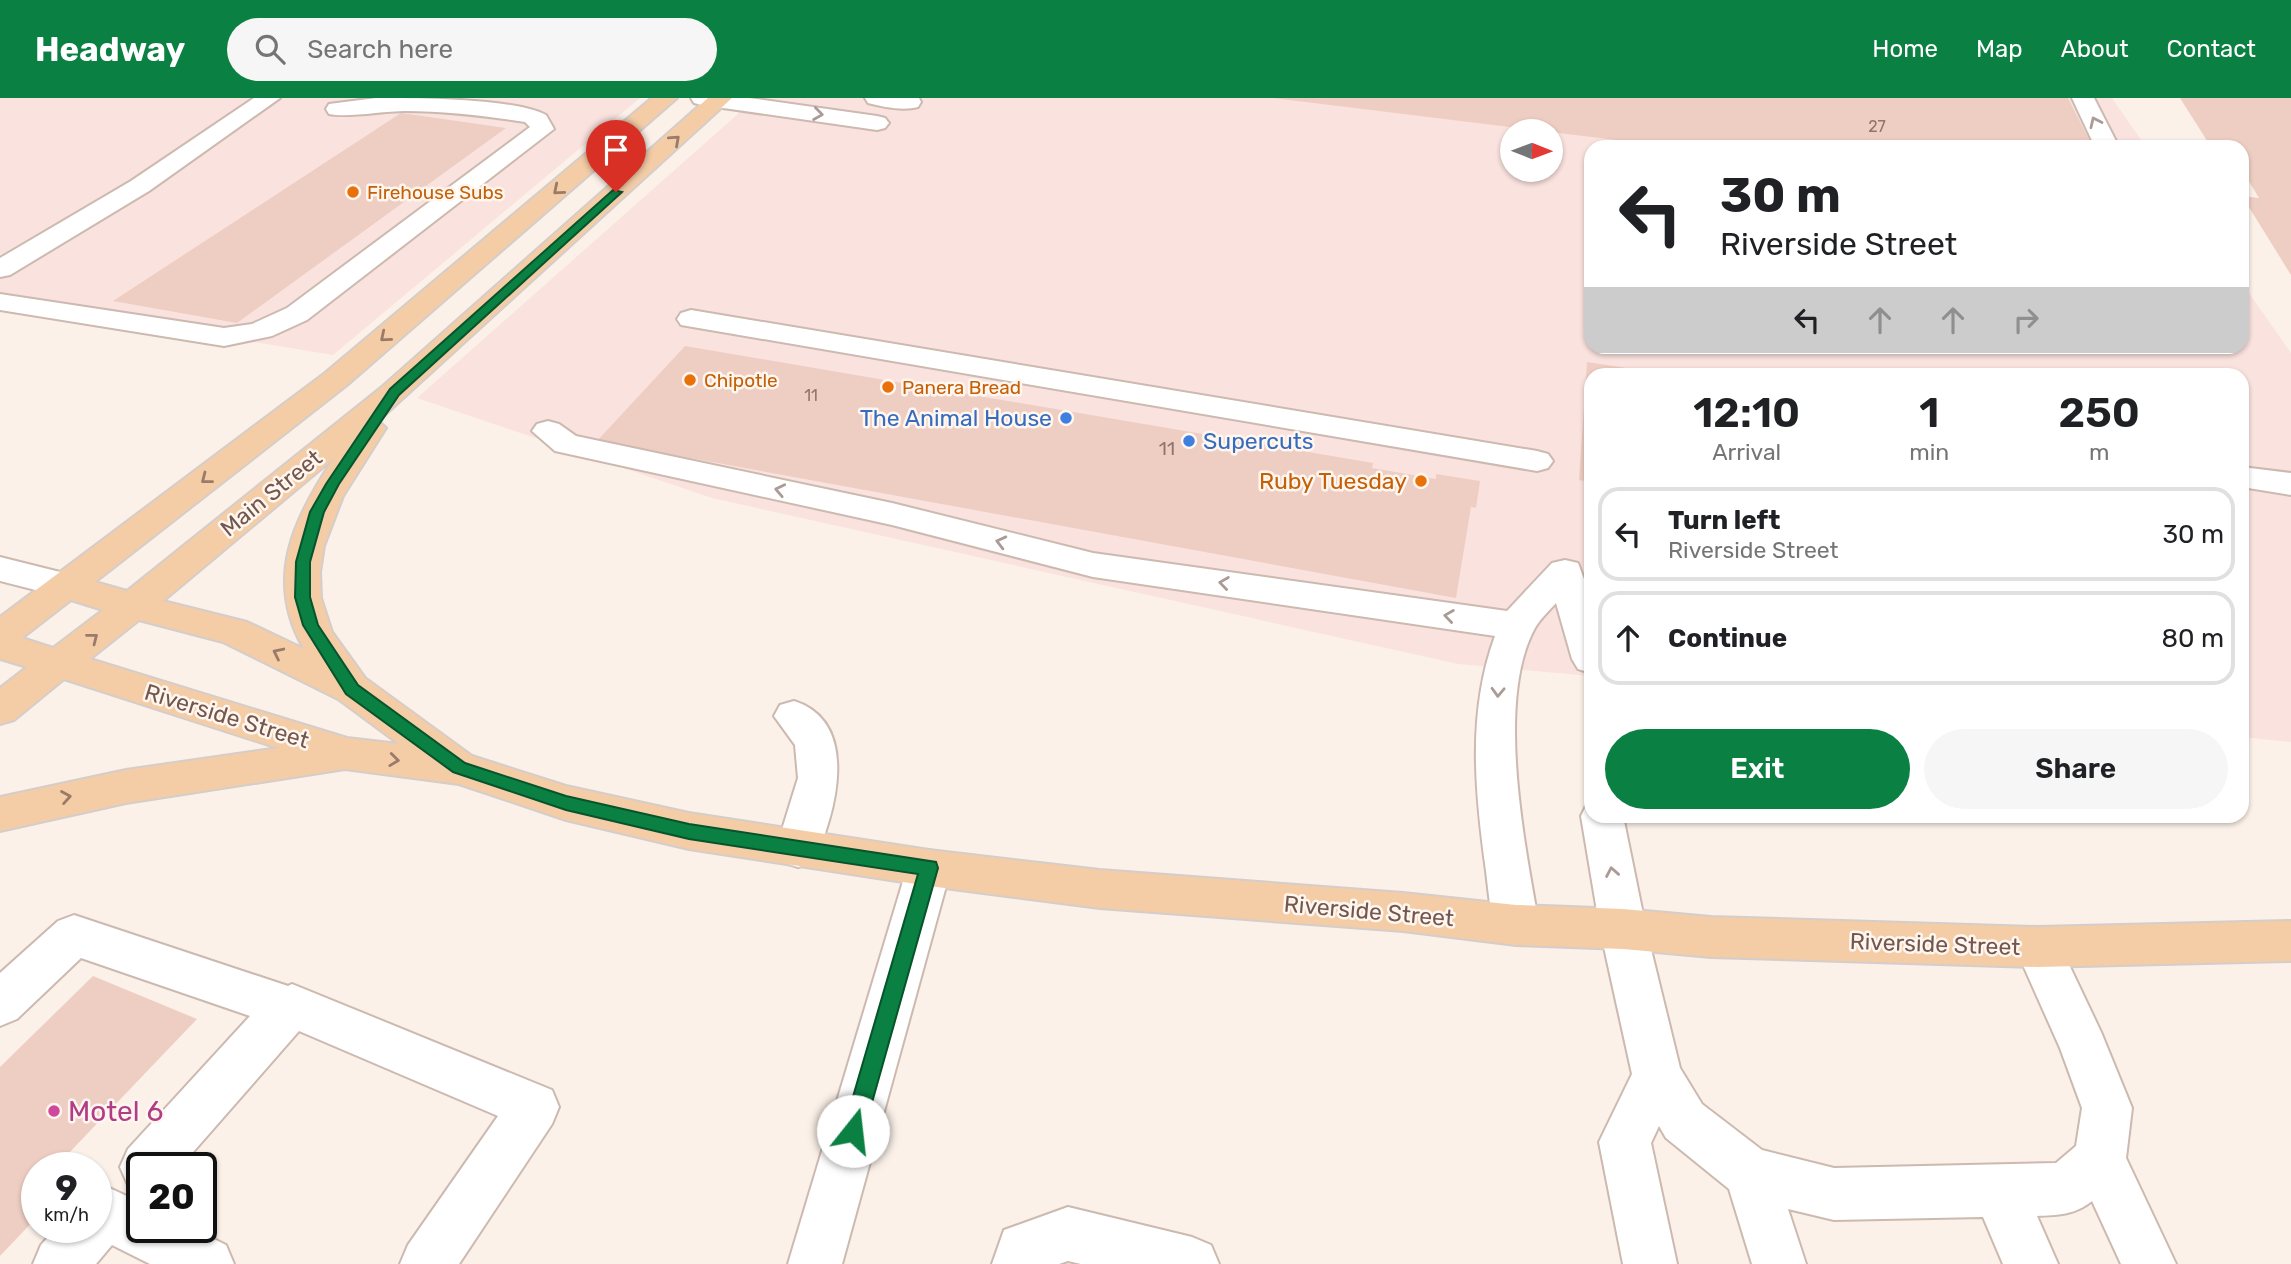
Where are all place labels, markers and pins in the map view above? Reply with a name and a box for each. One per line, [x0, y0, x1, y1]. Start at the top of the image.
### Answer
pin [586, 120, 646, 192]
place label: Firehouse Subs [367, 181, 504, 204]
marker: Firehouse Subs [345, 184, 361, 200]
place label: Chipotle [704, 369, 778, 392]
marker: Chipotle [682, 372, 698, 388]
place label: Panera Bread [902, 376, 1021, 399]
marker: Panera Bread [880, 379, 896, 395]
place label: The Animal House [860, 404, 1052, 432]
marker: The Animal House [1058, 410, 1074, 426]
place label: Supercuts [1203, 427, 1314, 455]
marker: Supercuts [1181, 433, 1197, 449]
place label: Ruby Tuesday [1259, 467, 1407, 495]
marker: Ruby Tuesday [1413, 473, 1429, 489]
place label: Motel 6 [68, 1095, 163, 1128]
marker: Motel 6 [46, 1103, 62, 1119]

